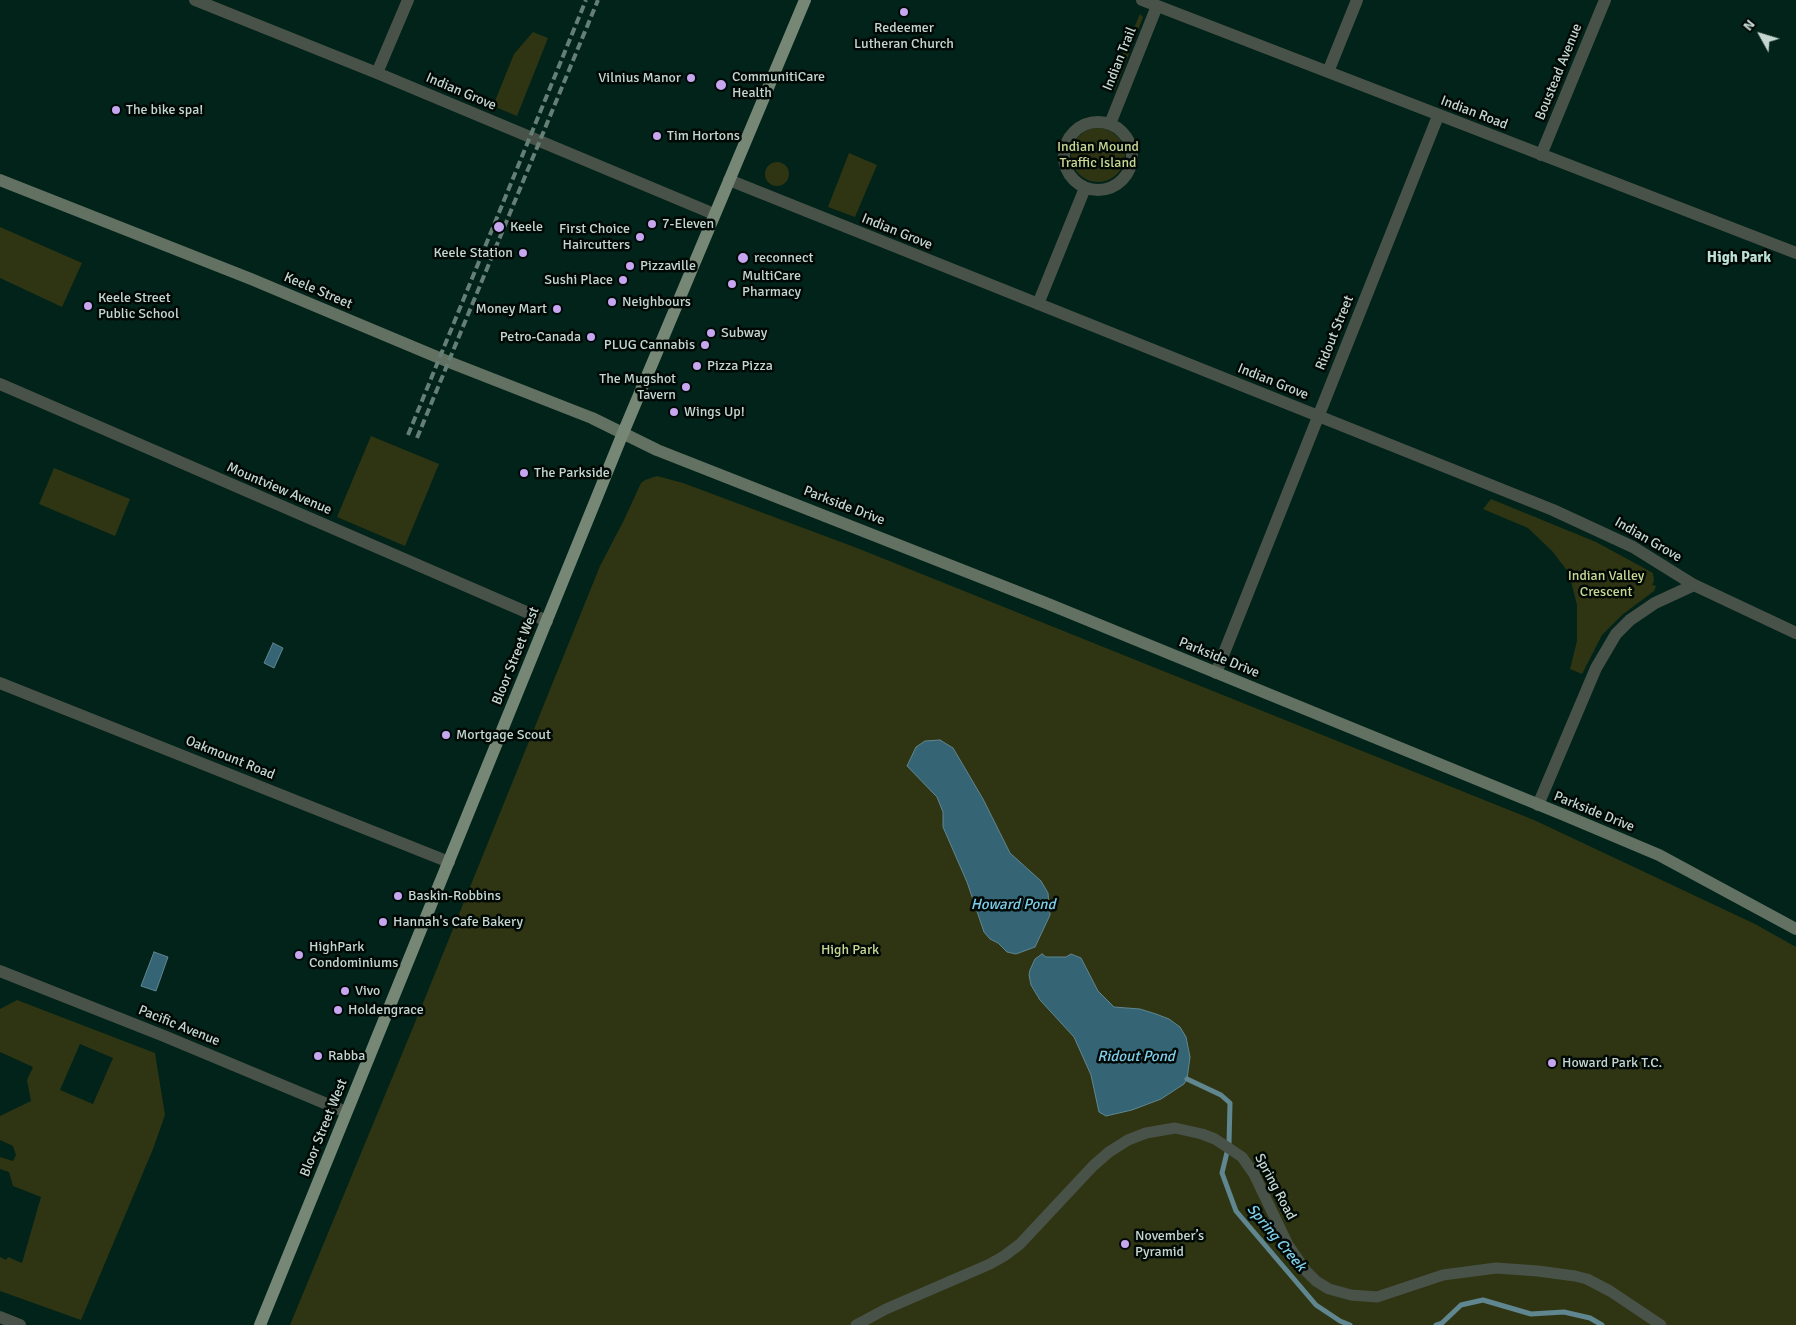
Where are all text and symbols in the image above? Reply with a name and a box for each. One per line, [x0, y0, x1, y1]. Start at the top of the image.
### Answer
marker: Redeemer Lutheran Church [898, 6, 910, 18]
north arrow [1736, 10, 1786, 60]
text: N [1739, 16, 1759, 34]
place label: Redeemer Lutheran Church [854, 20, 954, 52]
street label: Boustead Avenue [1532, 21, 1586, 123]
street label: Indian Trail [1100, 25, 1140, 93]
place label: CommunitiCare Health [732, 69, 825, 102]
street label: Indian Grove [423, 70, 499, 114]
place label: Vilnius Manor [598, 70, 681, 86]
marker: Vilnius Manor [685, 72, 697, 84]
marker: CommunitiCare Health [714, 78, 728, 92]
street label: Indian Road [1438, 92, 1510, 134]
place label: The bike spa! [126, 102, 203, 118]
marker: The bike spa! [110, 104, 122, 116]
place label: Tim Hortons [667, 128, 740, 144]
marker: Tim Hortons [651, 130, 663, 142]
park label: Indian Mound Traffic Island [1057, 139, 1139, 172]
street label: Indian Grove [859, 210, 935, 254]
place label: 7-Eleven [662, 216, 714, 232]
marker: 7-Eleven [646, 218, 658, 230]
place label: Keele [510, 219, 543, 235]
marker: Keele [492, 220, 506, 234]
place label: First Choice Haircutters [559, 221, 630, 253]
marker: First Choice Haircutters [634, 231, 646, 243]
place label: Keele Station [433, 245, 513, 261]
marker: Keele Station [517, 247, 529, 259]
district label: High Park [1707, 249, 1771, 267]
place label: reconnect [754, 250, 813, 266]
marker: reconnect [736, 251, 750, 265]
place label: Pizzaville [640, 258, 696, 274]
marker: Pizzaville [624, 260, 636, 272]
place label: MultiCare Pharmacy [742, 268, 801, 300]
street label: Keele Street [281, 269, 355, 313]
place label: Sushi Place [544, 272, 613, 288]
marker: Sushi Place [617, 274, 629, 286]
marker: MultiCare Pharmacy [726, 278, 738, 290]
place label: Keele Street Public School [98, 290, 179, 322]
street label: Ridout Street [1312, 293, 1358, 373]
place label: Neighbours [622, 294, 691, 310]
marker: Neighbours [606, 296, 618, 308]
marker: Keele Street Public School [82, 300, 94, 312]
place label: Money Mart [476, 301, 547, 317]
marker: Money Mart [551, 303, 563, 315]
place label: Subway [721, 325, 767, 341]
marker: Subway [705, 327, 717, 339]
place label: Petro-Canada [500, 329, 581, 345]
marker: Petro-Canada [585, 331, 597, 343]
place label: PLUG Cannabis [604, 337, 695, 353]
marker: PLUG Cannabis [699, 339, 711, 351]
place label: Pizza Pizza [707, 358, 773, 374]
marker: Pizza Pizza [691, 360, 703, 372]
street label: Indian Grove [1235, 360, 1311, 404]
place label: The Mugshot Tavern [599, 371, 676, 404]
marker: The Mugshot Tavern [680, 381, 692, 393]
place label: Wings Up! [684, 404, 745, 420]
marker: Wings Up! [668, 406, 680, 418]
street label: Mountview Avenue [224, 459, 334, 519]
place label: The Parkside [534, 465, 610, 481]
marker: The Parkside [518, 467, 530, 479]
street label: Parkside Drive [801, 483, 887, 529]
street label: Indian Grove [1611, 514, 1685, 566]
park label: Indian Valley Crescent [1568, 568, 1644, 600]
street label: Bloor Street West [489, 605, 543, 707]
street label: Parkside Drive [1176, 634, 1262, 682]
place label: Mortgage Scout [456, 727, 551, 743]
marker: Mortgage Scout [440, 729, 452, 741]
street label: Oakmount Road [183, 732, 277, 784]
street label: Parkside Drive [1551, 788, 1637, 836]
place label: Baskin-Robbins [408, 888, 501, 904]
marker: Baskin-Robbins [392, 890, 404, 902]
water label: Howard Pond [971, 896, 1055, 914]
place label: Hannah's Cafe Bakery [393, 914, 523, 930]
marker: Hannah's Cafe Bakery [377, 916, 389, 928]
place label: HighPark Condominiums [309, 939, 398, 972]
park label: High Park [821, 942, 879, 958]
marker: HighPark Condominiums [293, 949, 305, 961]
place label: Vivo [355, 983, 380, 999]
marker: Vivo [339, 985, 351, 997]
street label: Pacific Avenue [136, 1002, 222, 1050]
place label: Holdengrace [348, 1002, 424, 1018]
marker: Holdengrace [332, 1004, 344, 1016]
place label: Rabba [328, 1048, 365, 1064]
water label: Ridout Pond [1097, 1048, 1175, 1066]
marker: Rabba [312, 1050, 324, 1062]
place label: Howard Park T.C. [1562, 1055, 1662, 1071]
marker: Howard Park T.C. [1546, 1057, 1558, 1069]
street label: Bloor Street West [297, 1077, 351, 1179]
street label: Spring Road [1251, 1151, 1299, 1223]
water label: Spring Creek [1243, 1201, 1309, 1275]
place label: November’s Pyramid [1135, 1228, 1204, 1260]
marker: November’s Pyramid [1119, 1238, 1131, 1250]

